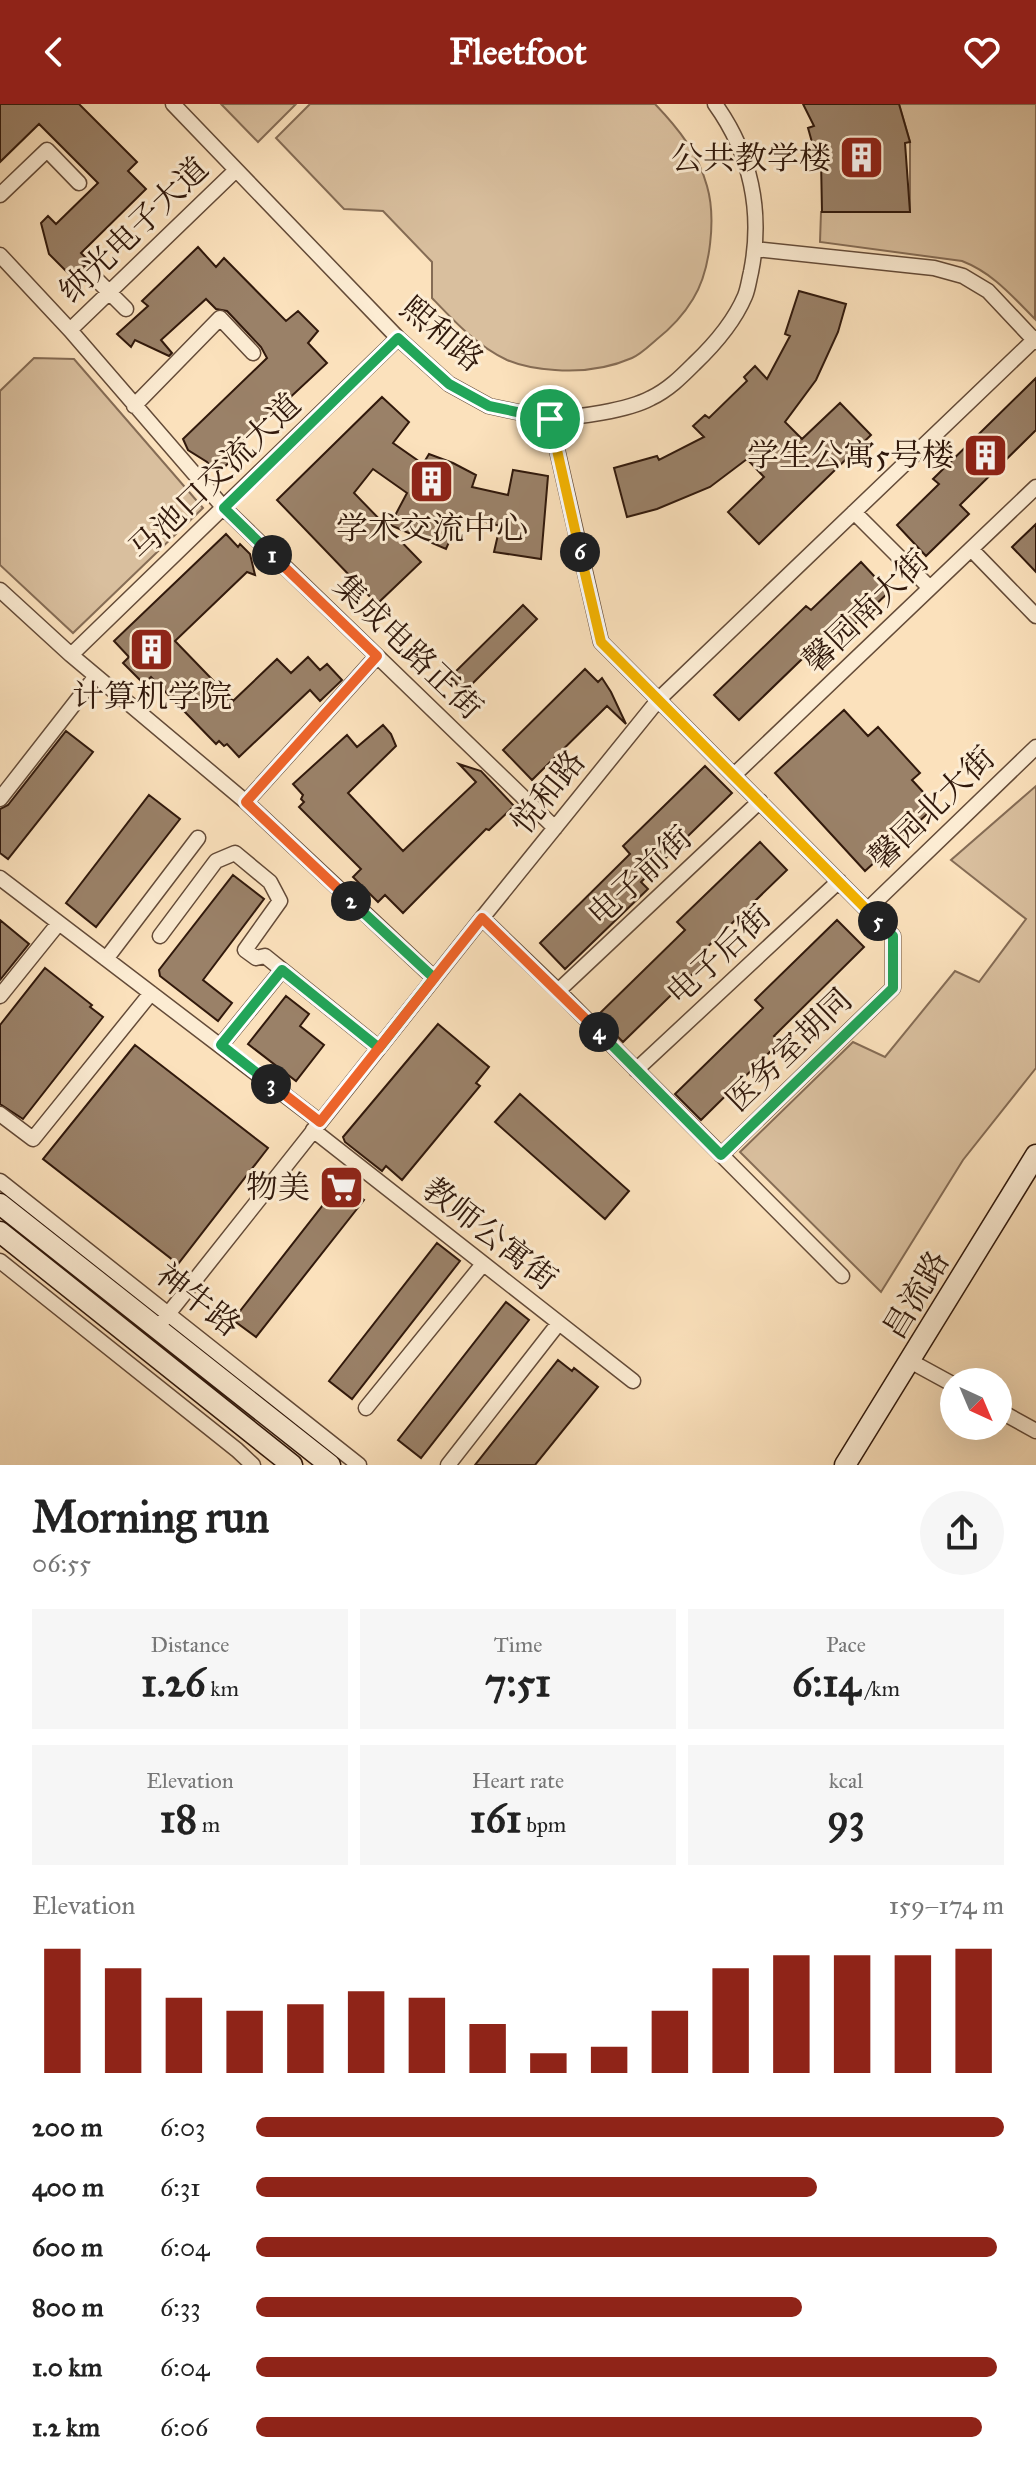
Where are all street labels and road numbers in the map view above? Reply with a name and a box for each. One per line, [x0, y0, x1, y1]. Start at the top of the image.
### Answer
street label: 纳光电子大道 [51, 149, 217, 311]
street label: 熙和路 [393, 288, 491, 380]
street label: 马池口交流大道 [121, 385, 309, 569]
street label: 馨园南大街 [795, 541, 937, 681]
street label: 集成电路正街 [325, 566, 491, 728]
street label: 馨园北大街 [861, 738, 1003, 878]
street label: 悦和路 [503, 742, 593, 842]
street label: 电子前街 [580, 818, 700, 934]
street label: 电子后街 [659, 897, 779, 1013]
street label: 医务室胡同 [718, 980, 860, 1120]
street label: 教师公寓街 [415, 1169, 565, 1299]
street label: 昌流路 [875, 1244, 957, 1346]
street label: 神牛路 [148, 1255, 248, 1345]

